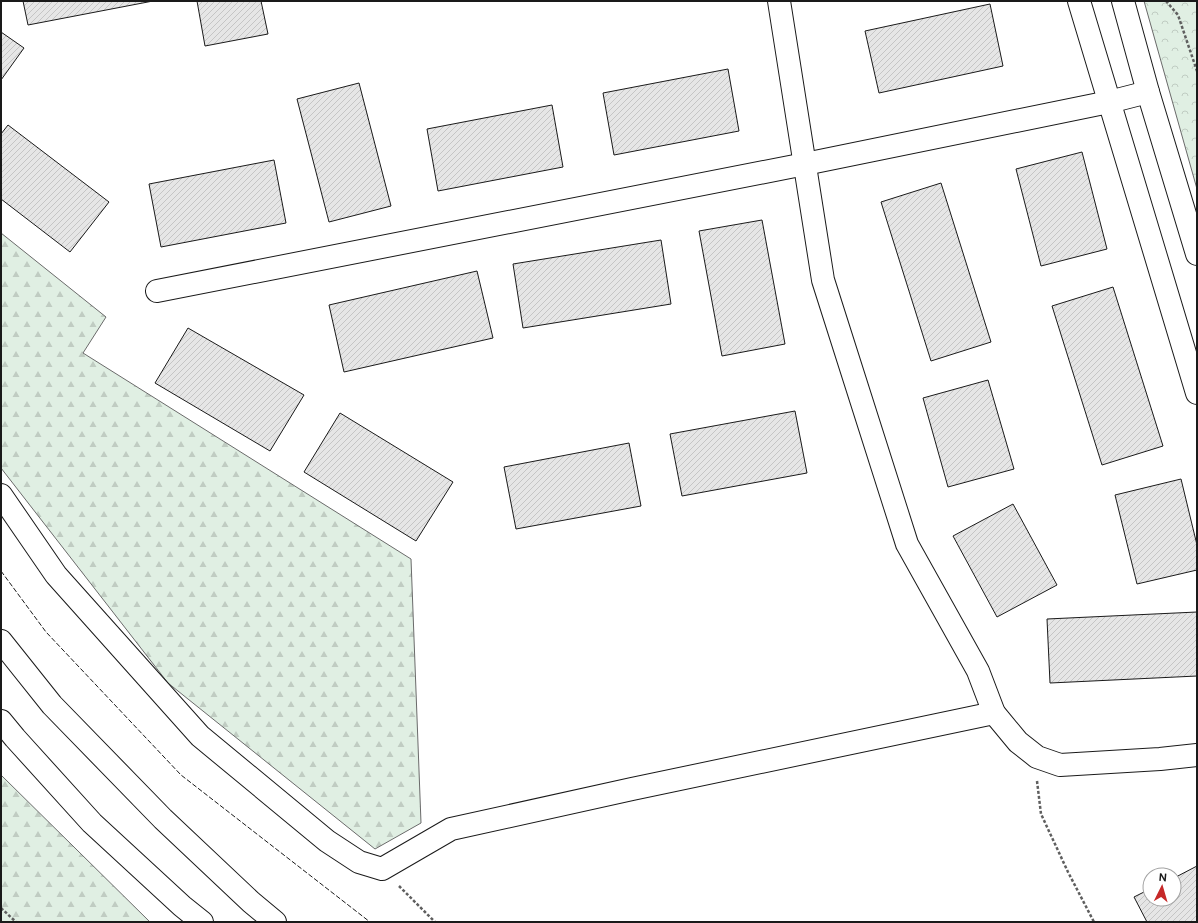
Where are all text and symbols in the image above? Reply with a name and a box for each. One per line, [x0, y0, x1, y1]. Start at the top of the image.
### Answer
north arrow [1142, 867, 1182, 907]
text: N [1158, 870, 1167, 884]

